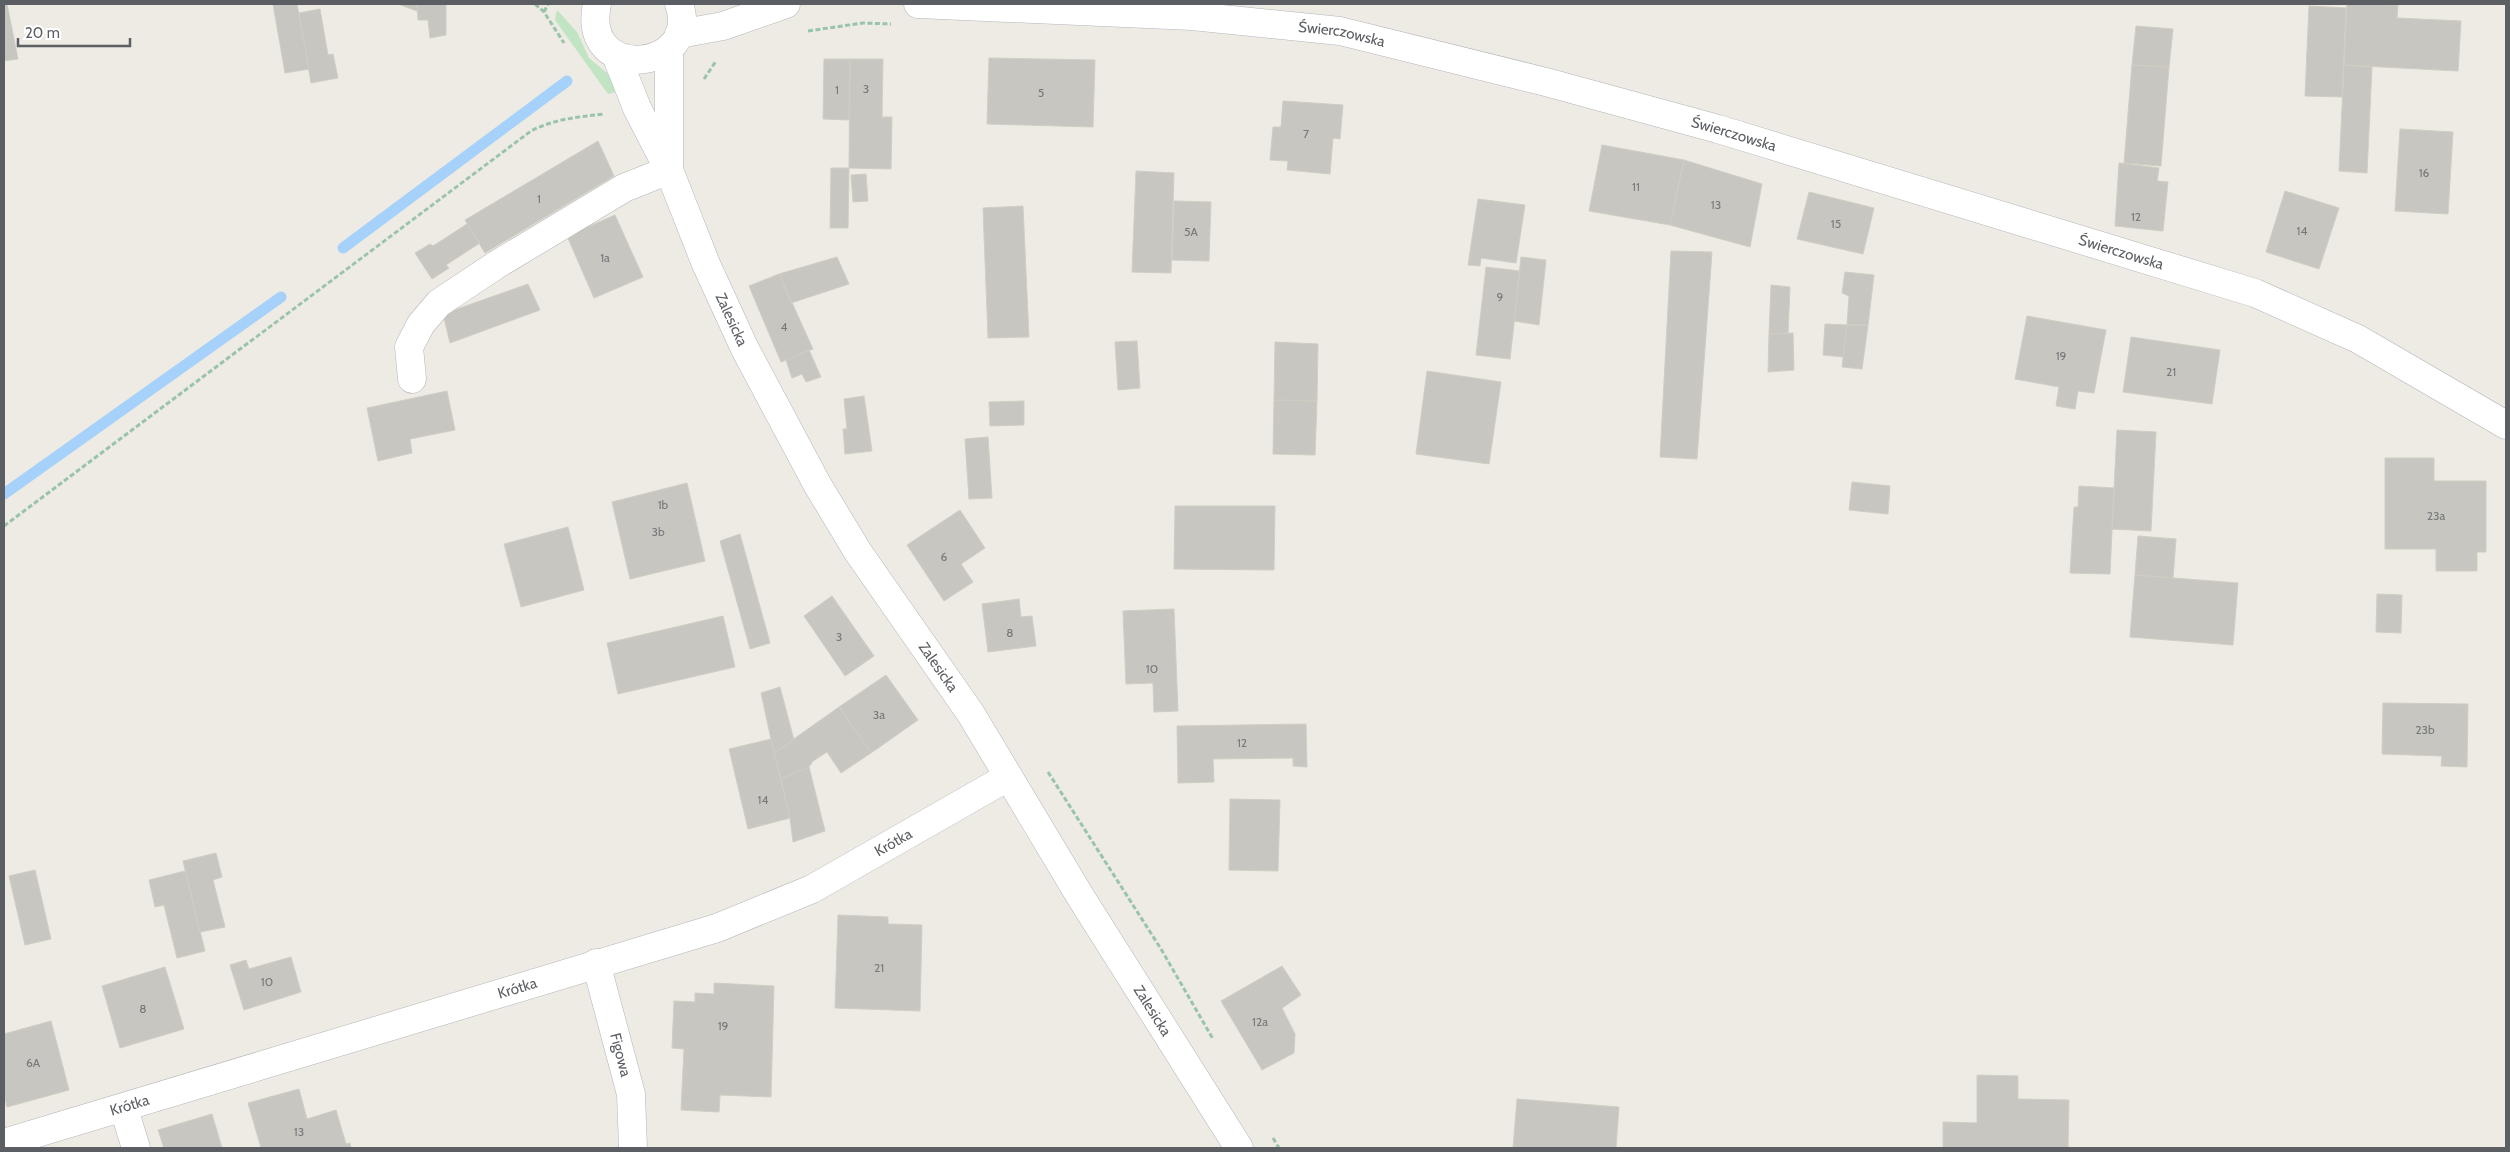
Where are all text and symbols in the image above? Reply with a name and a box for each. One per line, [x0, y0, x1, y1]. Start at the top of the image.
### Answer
scale bar [18, 15, 130, 47]
street label: Świerczowska [1297, 17, 1388, 51]
text: 20 m [25, 24, 60, 42]
house number: 3 [863, 81, 869, 96]
house number: 1 [835, 82, 839, 97]
house number: 5 [1038, 85, 1044, 100]
street label: Świerczowska [1689, 112, 1779, 155]
house number: 7 [1303, 126, 1309, 141]
house number: 16 [2419, 165, 2430, 180]
house number: 11 [1632, 179, 1640, 194]
house number: 1 [537, 191, 541, 206]
house number: 13 [1711, 197, 1721, 212]
house number: 12 [2131, 209, 2141, 224]
house number: 15 [1831, 216, 1841, 231]
house number: 14 [2297, 223, 2307, 238]
house number: 5A [1184, 224, 1199, 239]
street label: Świerczowska [2076, 230, 2167, 274]
house number: 1a [600, 250, 610, 265]
house number: 9 [1497, 289, 1504, 304]
street label: Zalesicka [712, 290, 752, 350]
house number: 4 [781, 319, 788, 334]
house number: 19 [2056, 348, 2067, 363]
house number: 21 [2166, 364, 2176, 379]
house number: 1b [658, 497, 669, 512]
house number: 23a [2427, 508, 2446, 523]
house number: 3b [651, 524, 665, 539]
house number: 6 [941, 549, 948, 564]
house number: 8 [1006, 625, 1014, 640]
house number: 3 [836, 629, 842, 644]
street label: Zalesicka [915, 639, 962, 696]
house number: 10 [1146, 661, 1158, 676]
house number: 3a [873, 707, 885, 722]
house number: 23b [2415, 722, 2435, 737]
house number: 12 [1237, 735, 1247, 750]
house number: 14 [758, 792, 768, 807]
street label: Krótka [871, 824, 916, 860]
house number: 21 [874, 960, 884, 975]
house number: 10 [261, 974, 273, 989]
street label: Krótka [495, 974, 540, 1003]
street label: Zalesicka [1130, 982, 1175, 1040]
house number: 8 [139, 1001, 147, 1016]
house number: 12a [1252, 1014, 1268, 1029]
house number: 19 [718, 1018, 729, 1033]
street label: Figowa [606, 1031, 635, 1079]
house number: 6A [26, 1055, 41, 1070]
street label: Krótka [108, 1091, 152, 1120]
house number: 13 [294, 1124, 304, 1139]

